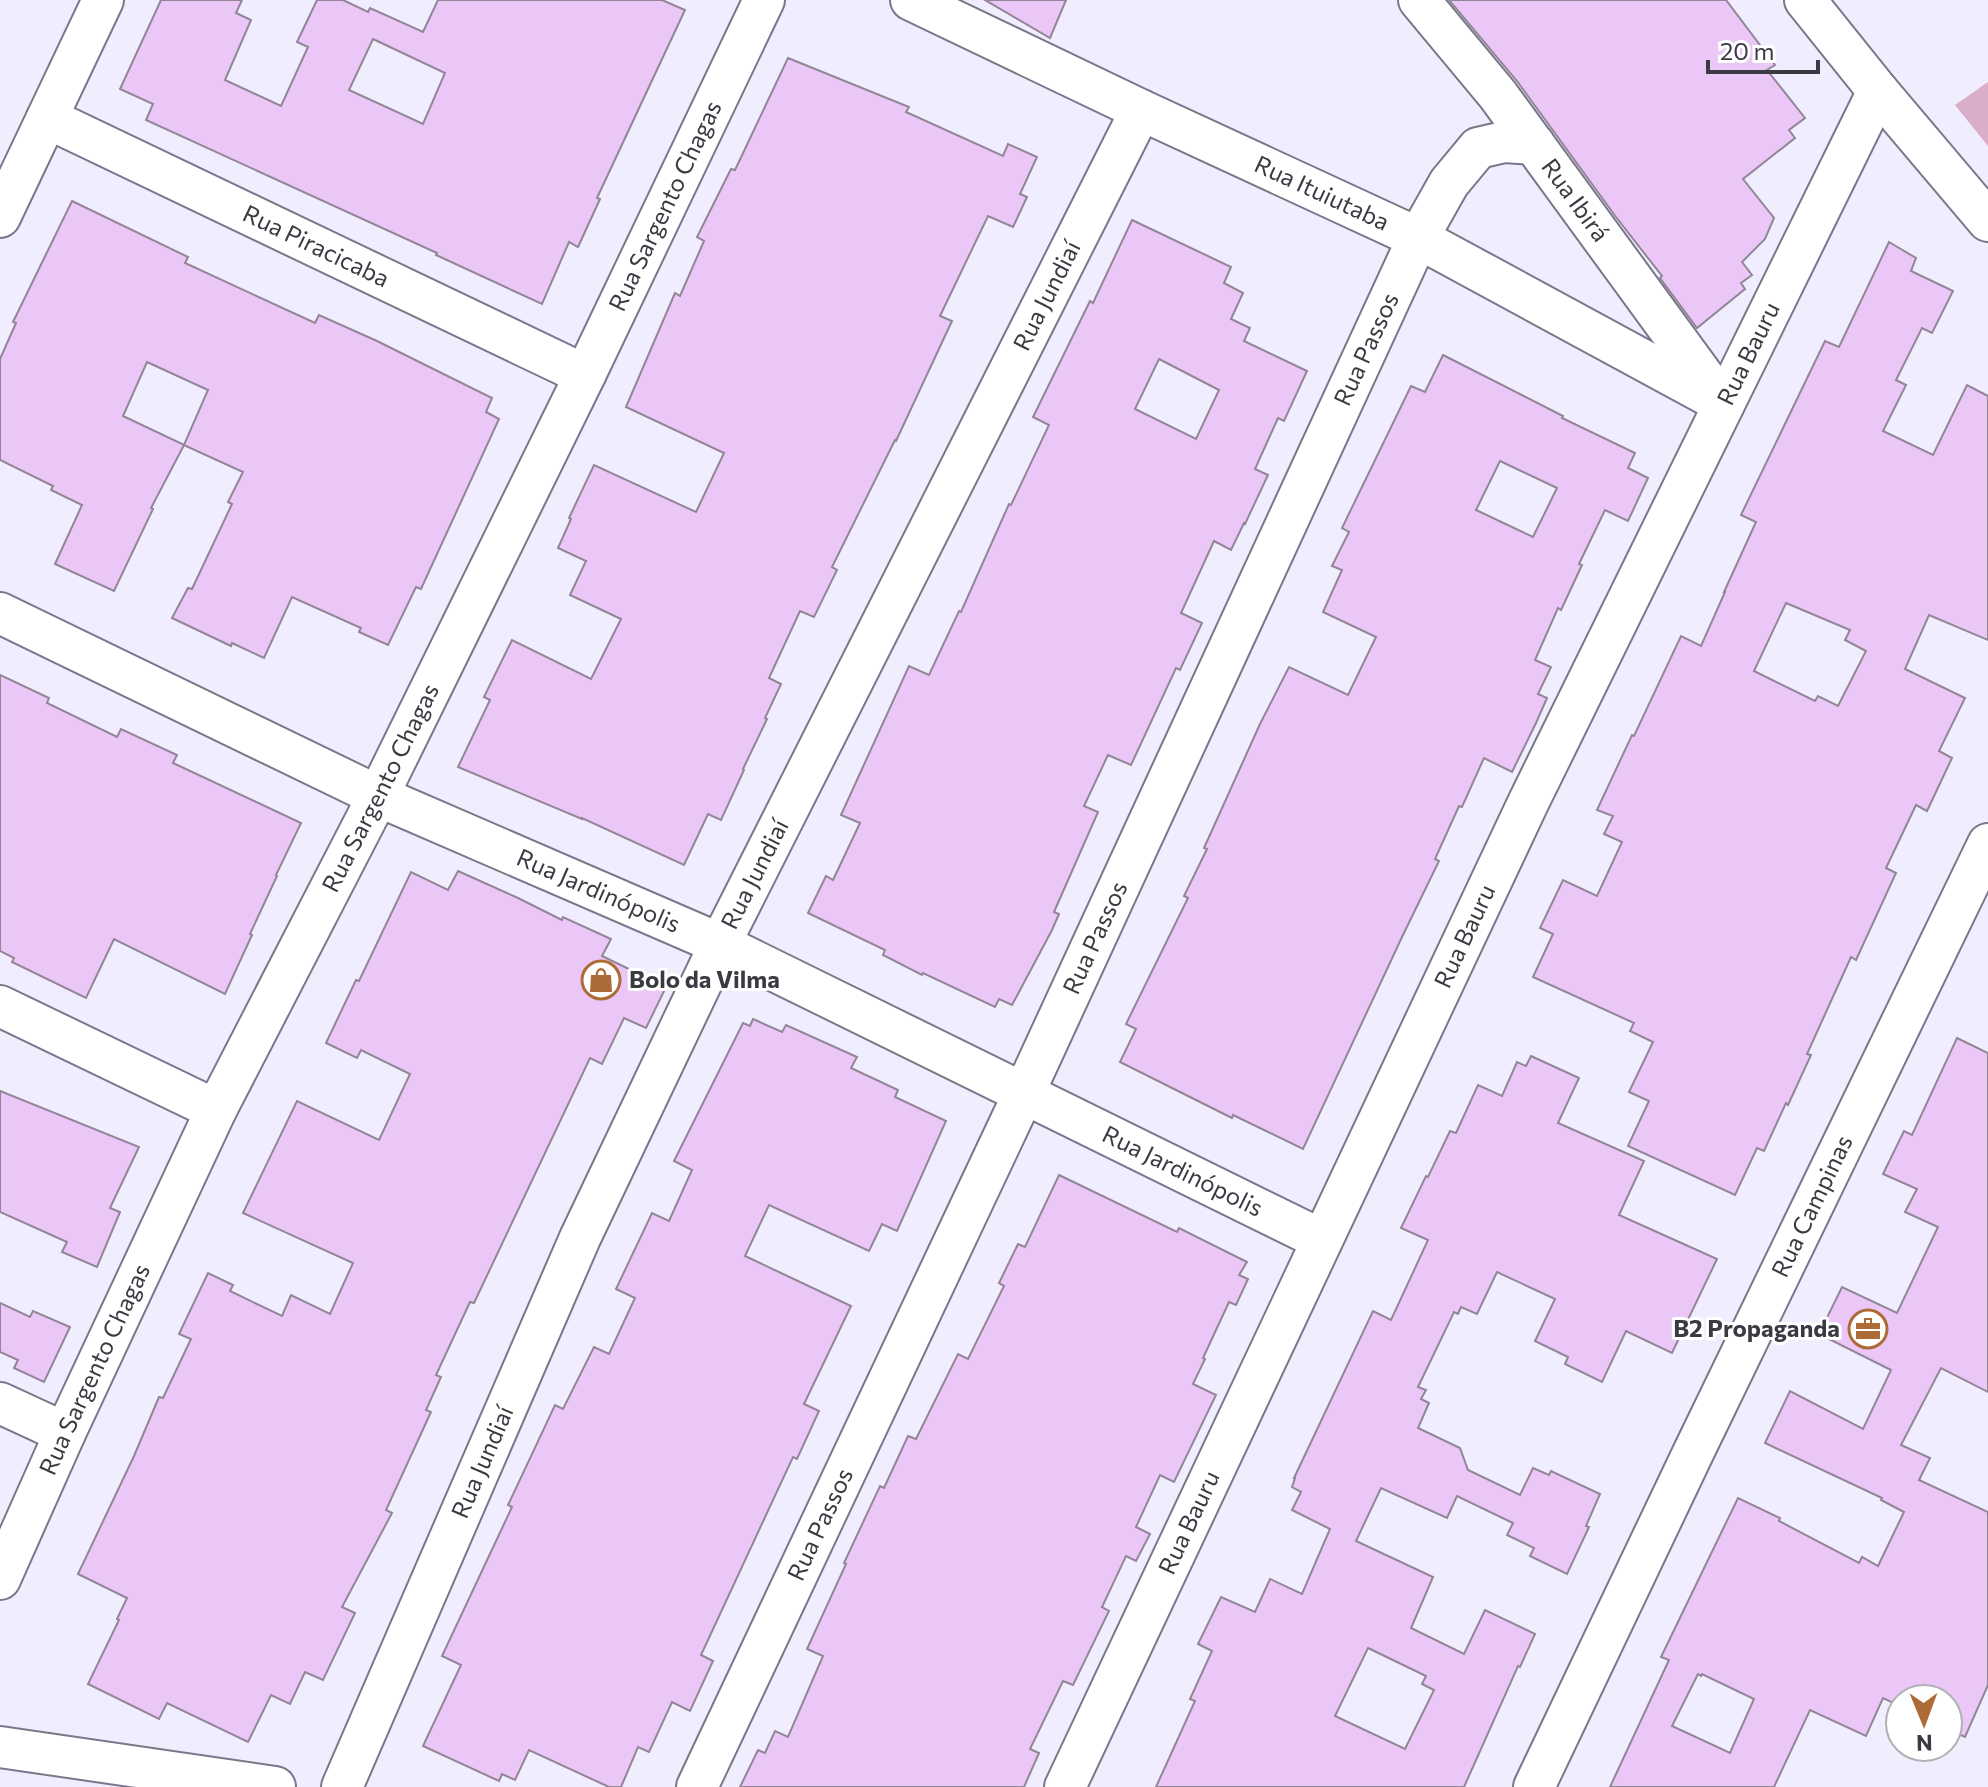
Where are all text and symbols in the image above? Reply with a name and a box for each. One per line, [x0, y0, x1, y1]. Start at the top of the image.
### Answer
scale bar [1708, 24, 1818, 74]
text: 20 m [1720, 36, 1774, 65]
street label: Rua Sargento Chagas [602, 96, 727, 315]
street label: Rua Ituiutaba [1250, 149, 1394, 236]
street label: Rua Ibirá [1536, 152, 1616, 247]
street label: Rua Piracicaba [239, 198, 394, 292]
street label: Rua Jundiaí [1006, 235, 1086, 355]
street label: Rua Passos [1327, 288, 1404, 410]
street label: Rua Bauru [1710, 297, 1785, 409]
street label: Rua Sargento Chagas [315, 678, 444, 897]
street label: Rua Jundiaí [714, 813, 794, 934]
street label: Rua Jardinópolis [513, 842, 685, 938]
street label: Rua Passos [1056, 876, 1133, 998]
street label: Rua Bauru [1427, 879, 1501, 992]
shop icon: Bolo da Vilma [580, 959, 622, 1001]
place label: Bolo da Vilma [629, 964, 780, 993]
street label: Rua Jardinópolis [1098, 1118, 1268, 1222]
street label: Rua Campinas [1764, 1130, 1858, 1281]
street label: Rua Sargento Chagas [32, 1259, 155, 1479]
office icon: B2 Propaganda [1847, 1308, 1889, 1350]
place label: B2 Propaganda [1673, 1313, 1840, 1342]
street label: Rua Jundiaí [444, 1400, 519, 1522]
street label: Rua Passos [780, 1463, 858, 1585]
street label: Rua Bauru [1151, 1466, 1225, 1579]
north arrow [1884, 1683, 1964, 1763]
text: N [1916, 1730, 1933, 1757]

